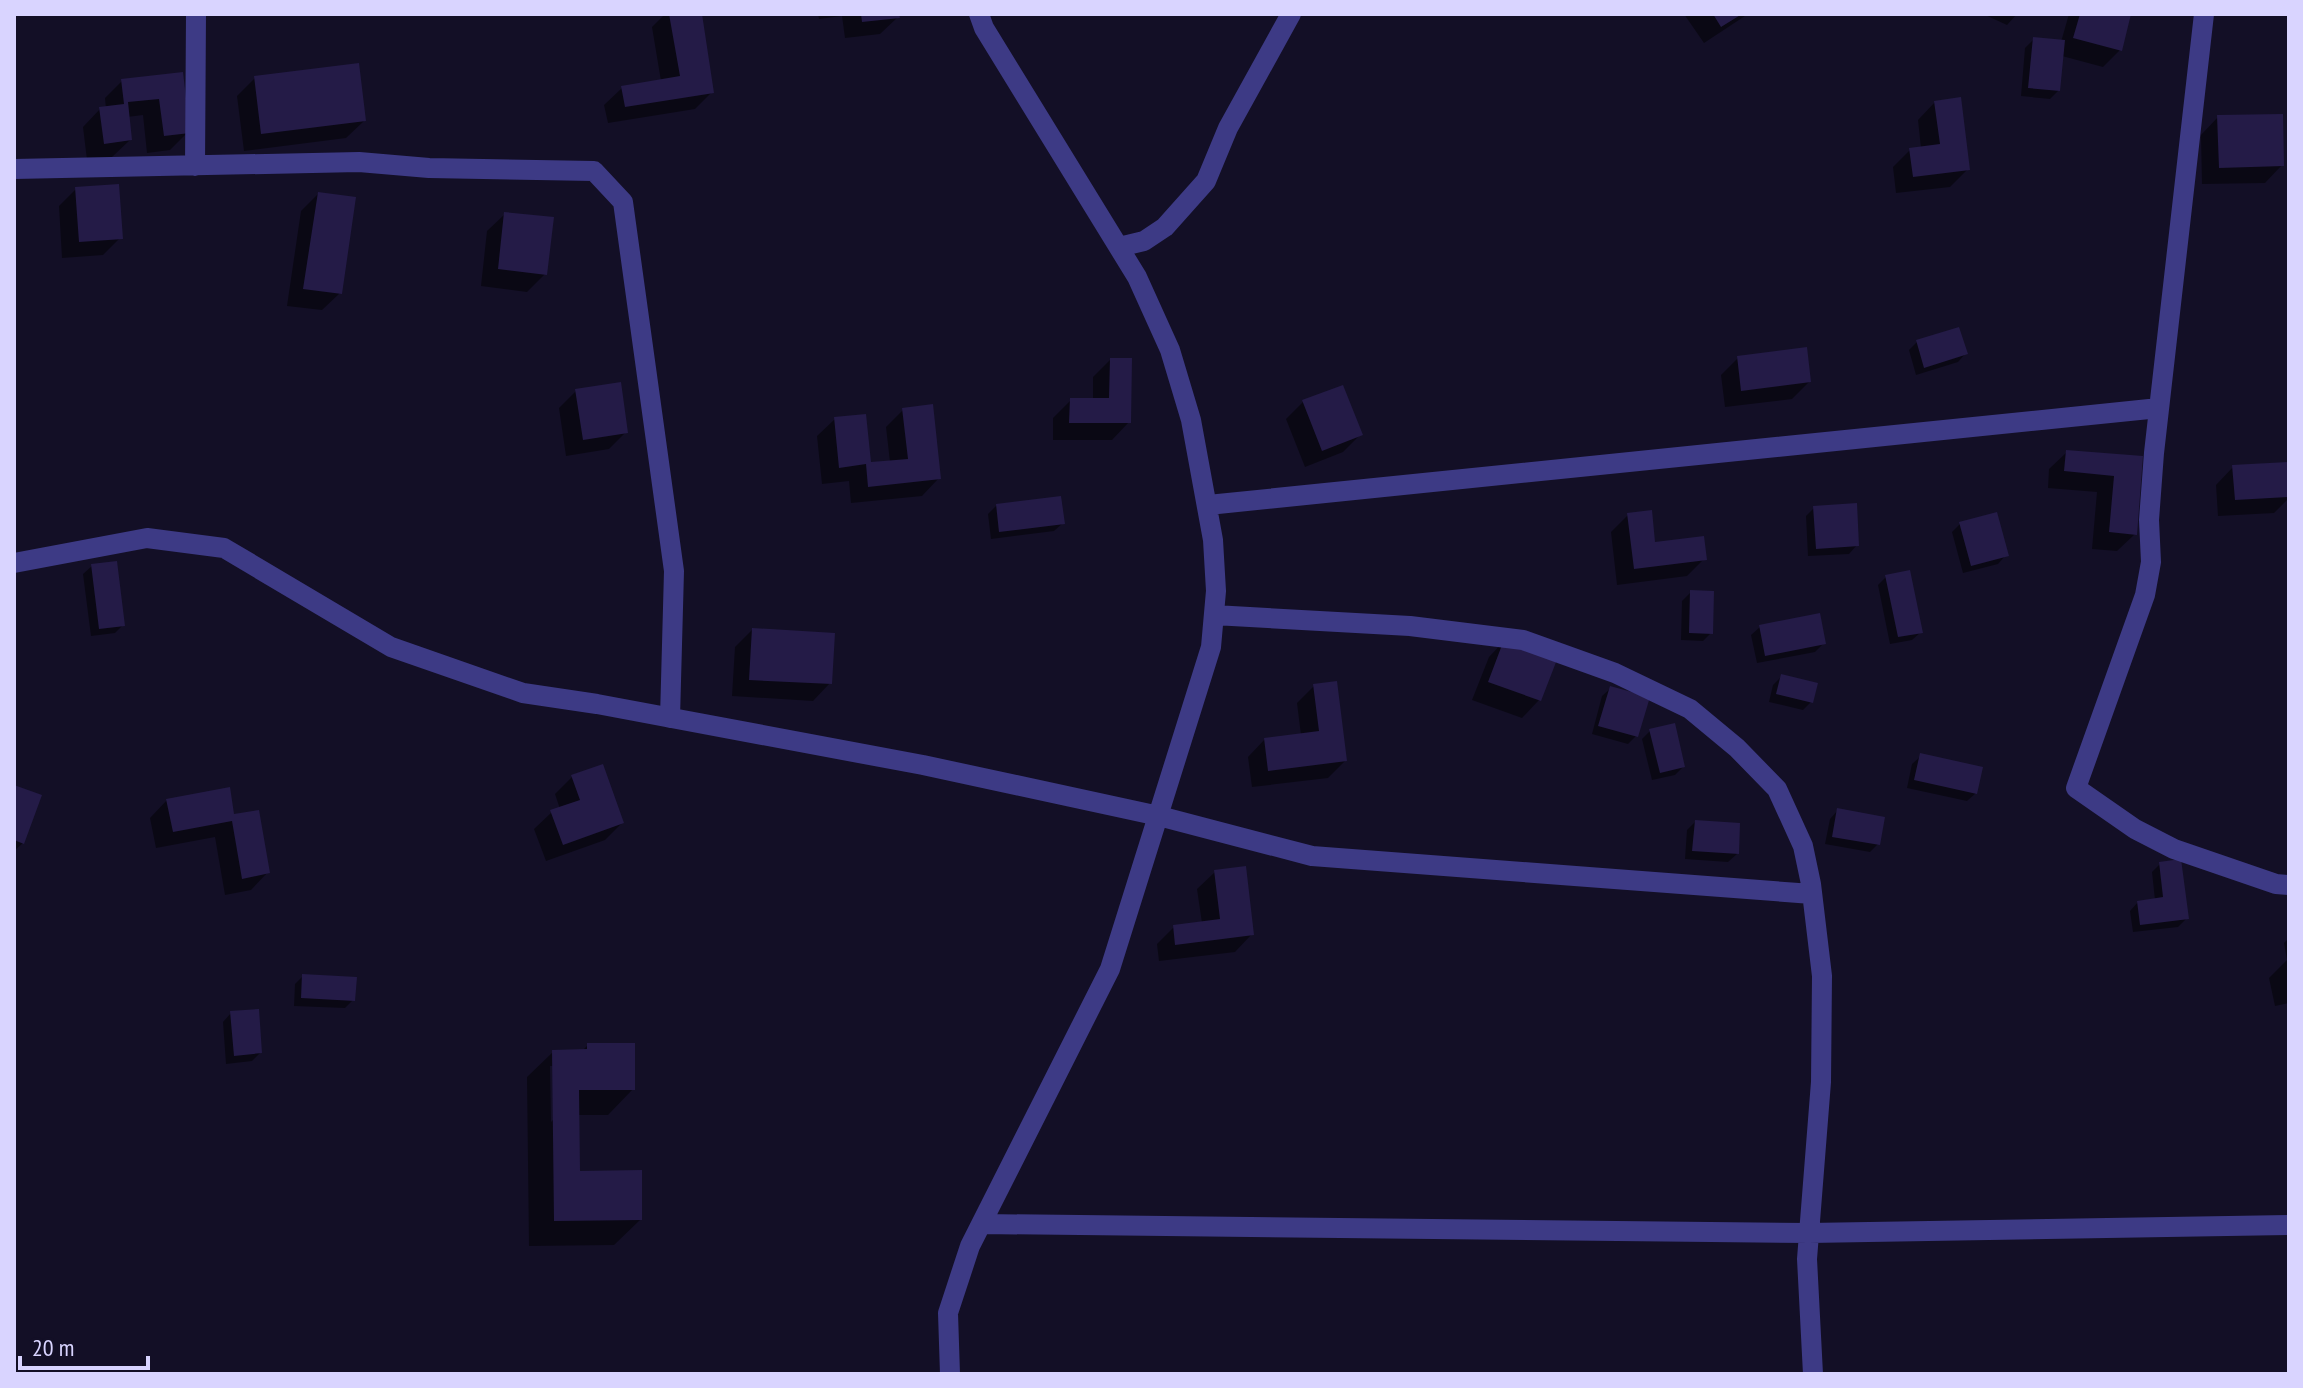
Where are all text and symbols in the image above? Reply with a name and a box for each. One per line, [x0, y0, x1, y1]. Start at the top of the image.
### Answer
scale bar [20, 1320, 148, 1370]
text: 20 m [32, 1332, 74, 1363]

